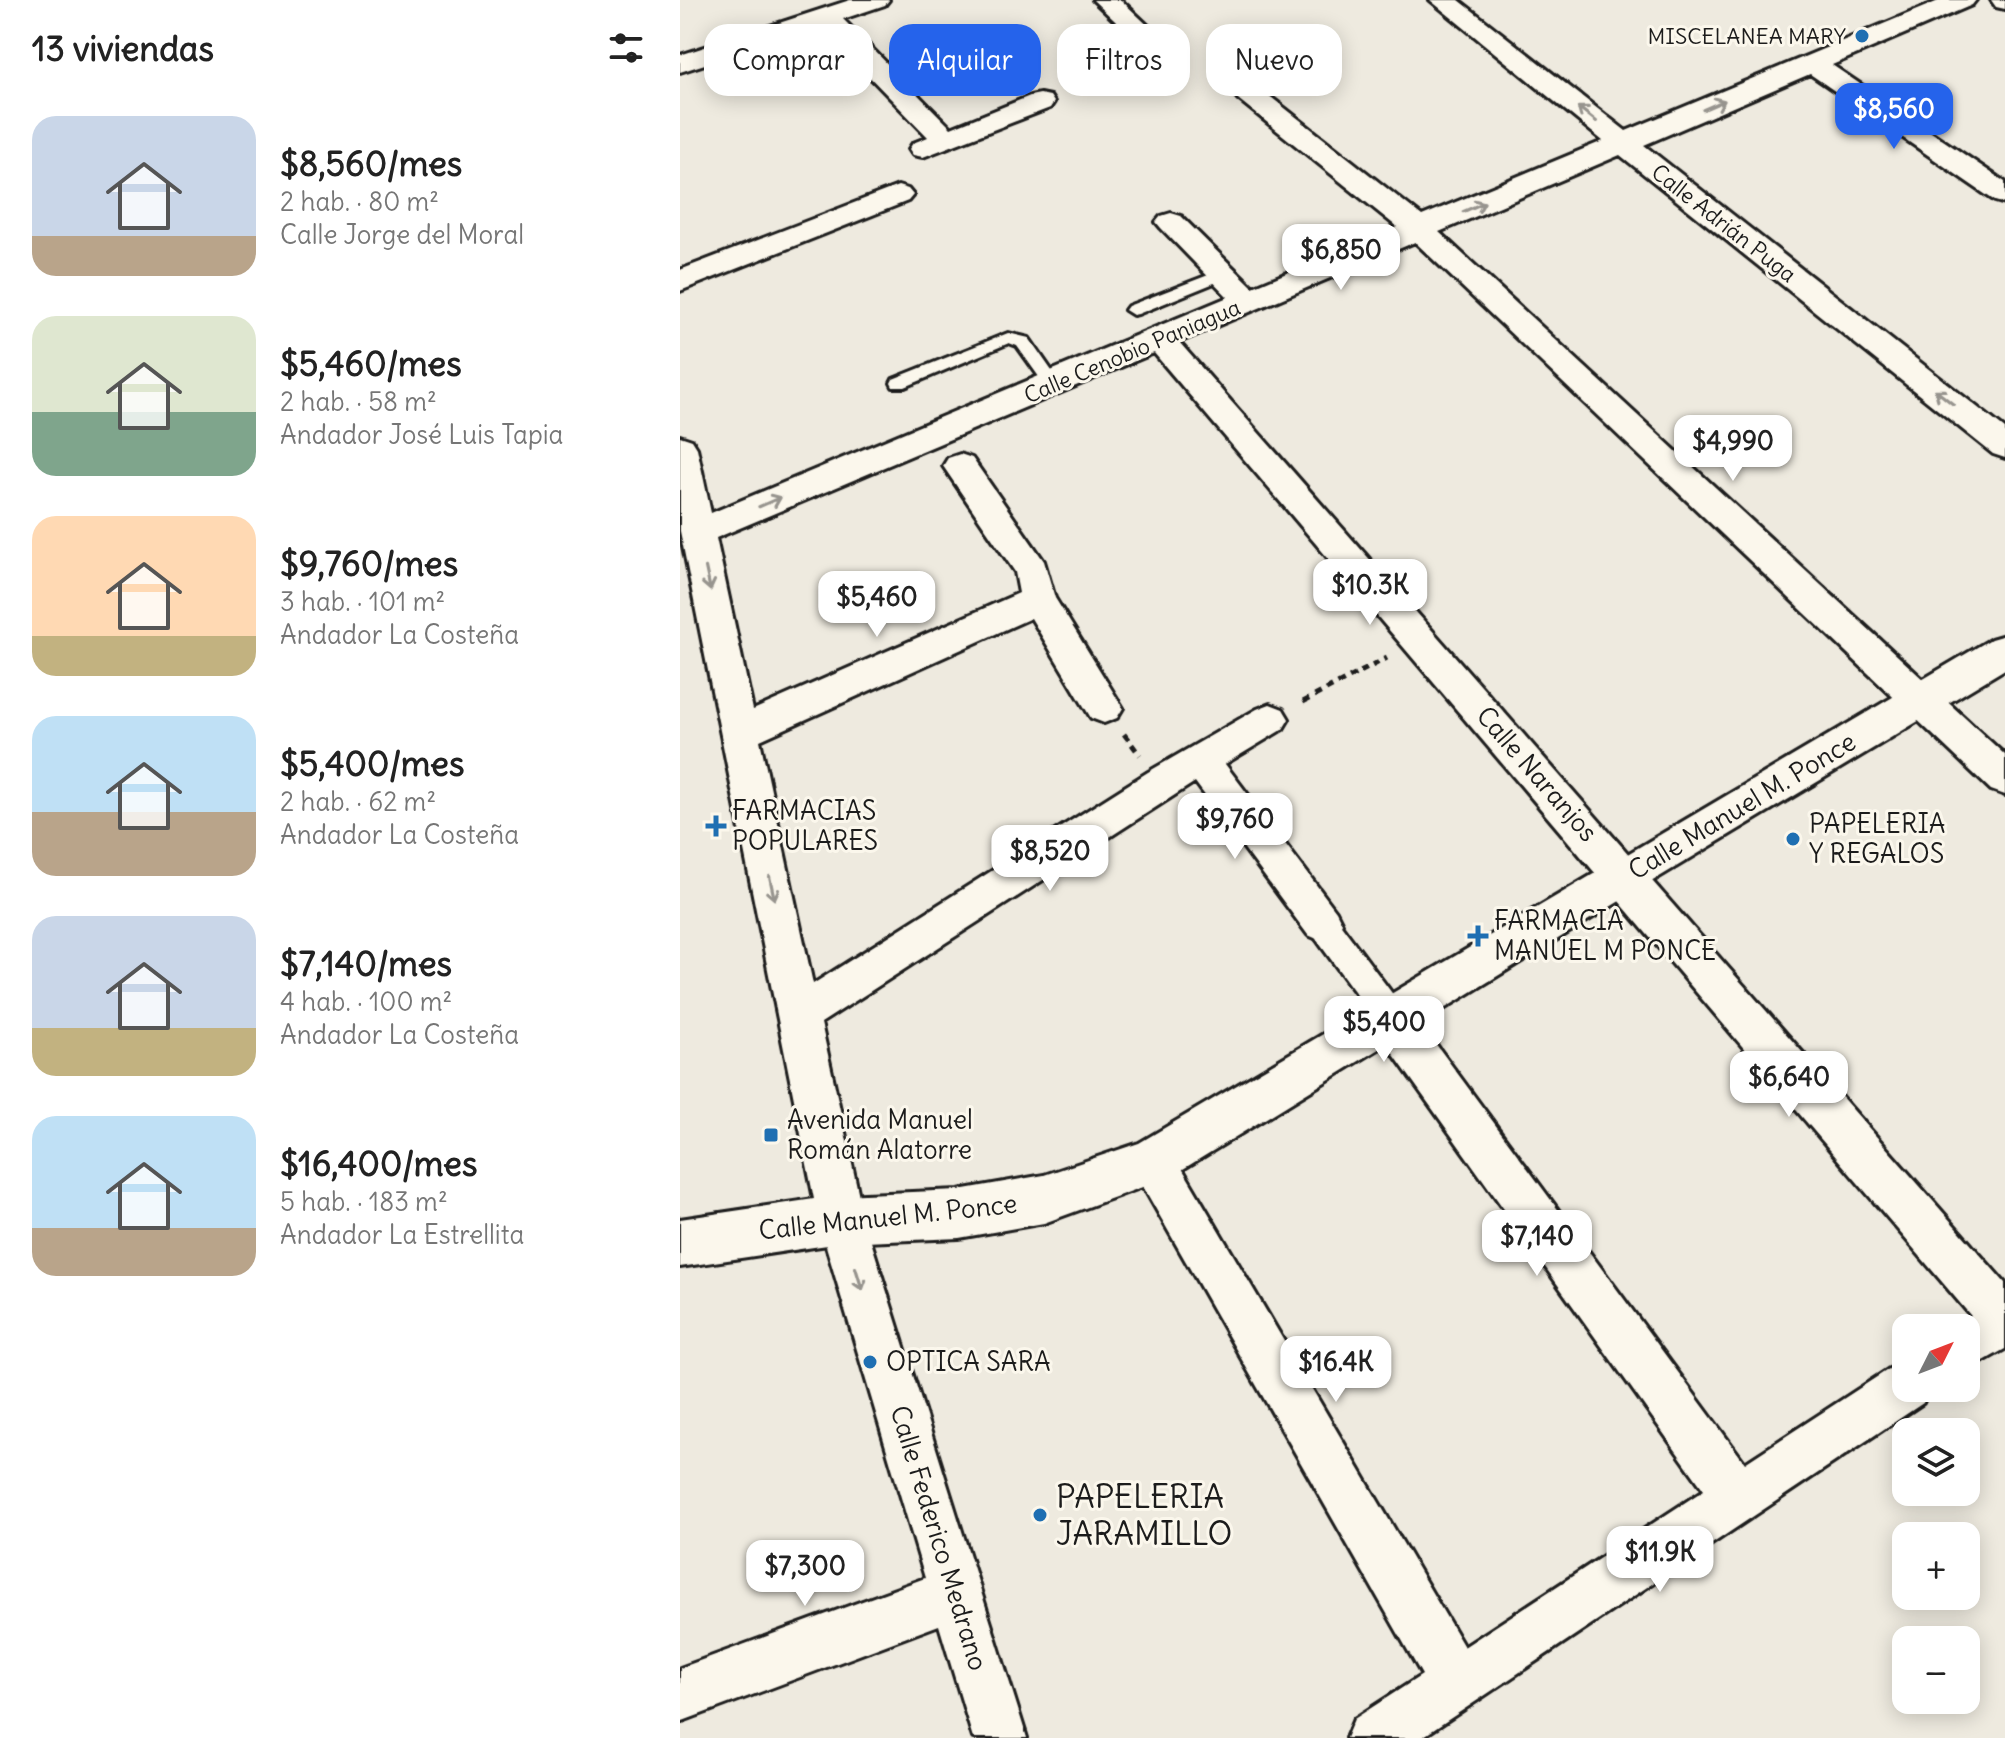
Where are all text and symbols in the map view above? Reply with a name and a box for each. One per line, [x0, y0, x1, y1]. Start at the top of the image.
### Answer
place label: MISCELANEA MARY [1648, 22, 1846, 50]
chip: Comprar [704, 24, 873, 96]
chip: Alquilar [889, 24, 1041, 96]
chip: Filtros [1057, 24, 1190, 96]
chip: Nuevo [1206, 24, 1342, 96]
icon: filters [604, 26, 648, 70]
text: 13 viviendas [32, 27, 214, 70]
marker: MISCELANEA MARY [1853, 27, 1871, 45]
pin: $8,560 [1829, 83, 1959, 151]
text: $8,560 [1853, 92, 1935, 125]
one-way arrow [1701, 97, 1726, 112]
one-way arrow [1577, 105, 1598, 122]
text: $8,560/mes [280, 142, 462, 185]
icon: home [96, 148, 192, 244]
street label: Calle Adrián Puga [1646, 158, 1802, 288]
text: 2 hab. · 80 m² [280, 185, 439, 218]
one-way arrow [1462, 198, 1486, 213]
text: Calle Jorge del Moral [280, 218, 524, 251]
pin: $6,850 [1276, 224, 1406, 292]
text: $6,850 [1300, 233, 1382, 266]
street label: Calle Cenobio Paniagua [1020, 293, 1244, 409]
text: $5,460/mes [280, 342, 462, 385]
icon: home [96, 348, 192, 444]
text: 2 hab. · 58 m² [280, 385, 437, 418]
one-way arrow [1934, 388, 1955, 406]
pin: $4,990 [1668, 415, 1798, 483]
text: Andador José Luis Tapia [280, 418, 563, 451]
text: $4,990 [1692, 424, 1774, 457]
one-way arrow [757, 494, 782, 509]
text: $9,760/mes [280, 542, 458, 585]
icon: home [96, 548, 192, 644]
pin: $10.3K [1305, 559, 1435, 627]
one-way arrow [701, 566, 716, 591]
text: $10.3K [1331, 568, 1409, 601]
pin: $5,460 [812, 571, 942, 639]
text: $5,460 [836, 580, 918, 613]
text: 3 hab. · 101 m² [280, 585, 445, 618]
text: Andador La Costeña [280, 618, 519, 651]
street label: Calle Naranjos [1470, 699, 1605, 848]
street label: Calle Manuel M. Ponce [1622, 725, 1861, 887]
text: $5,400/mes [280, 742, 464, 785]
icon: home [96, 748, 192, 844]
text: 2 hab. · 62 m² [280, 785, 436, 818]
pin: $9,760 [1170, 793, 1300, 861]
place label: FARMACIAS POPULARES [732, 794, 878, 857]
text: $9,760 [1196, 802, 1274, 835]
place label: PAPELERIA Y REGALOS [1809, 807, 1945, 870]
marker: FARMACIAS POPULARES [707, 817, 725, 835]
text: Andador La Costeña [280, 818, 519, 851]
pin: $8,520 [985, 825, 1115, 893]
marker: PAPELERIA Y REGALOS [1784, 830, 1802, 848]
text: $8,520 [1009, 834, 1091, 867]
one-way arrow [765, 875, 780, 901]
place label: FARMACIA MANUEL M PONCE [1494, 904, 1716, 967]
marker: FARMACIA MANUEL M PONCE [1469, 927, 1487, 945]
text: $7,140/mes [280, 942, 452, 985]
icon: home [96, 948, 192, 1044]
text: 4 hab. · 100 m² [280, 985, 452, 1018]
pin: $5,400 [1319, 996, 1449, 1064]
text: $5,400 [1342, 1005, 1426, 1038]
text: Andador La Costeña [280, 1018, 519, 1051]
pin: $6,640 [1724, 1051, 1854, 1119]
text: $6,640 [1748, 1060, 1830, 1093]
place label: Avenida Manuel Román Alatorre [787, 1103, 973, 1166]
marker: Avenida Manuel Román Alatorre [762, 1126, 780, 1144]
text: $16,400/mes [280, 1142, 477, 1185]
icon: home [96, 1148, 192, 1244]
text: 5 hab. · 183 m² [280, 1185, 448, 1218]
street label: Calle Manuel M. Ponce [757, 1187, 1019, 1246]
pin: $7,140 [1472, 1210, 1602, 1278]
text: Andador La Estrellita [280, 1218, 524, 1251]
text: $7,140 [1500, 1219, 1574, 1252]
one-way arrow [852, 1265, 867, 1291]
north arrow [1892, 1314, 1980, 1402]
map controls [1892, 1314, 1980, 1714]
pin: $16.4K [1271, 1336, 1401, 1404]
place label: OPTICA SARA [886, 1345, 1051, 1378]
text: $16.4K [1298, 1345, 1374, 1378]
marker: OPTICA SARA [861, 1353, 879, 1371]
street label: Calle Federico Medrano [883, 1401, 996, 1674]
button: layers [1892, 1418, 1980, 1506]
place label: PAPELERIA JARAMILLO [1056, 1476, 1232, 1554]
marker: PAPELERIA JARAMILLO [1031, 1506, 1049, 1524]
button: + [1892, 1522, 1980, 1610]
pin: $11.9K [1595, 1526, 1725, 1594]
text: $11.9K [1624, 1535, 1696, 1568]
pin: $7,300 [740, 1540, 870, 1608]
text: $7,300 [764, 1549, 846, 1582]
button: − [1892, 1626, 1980, 1714]

